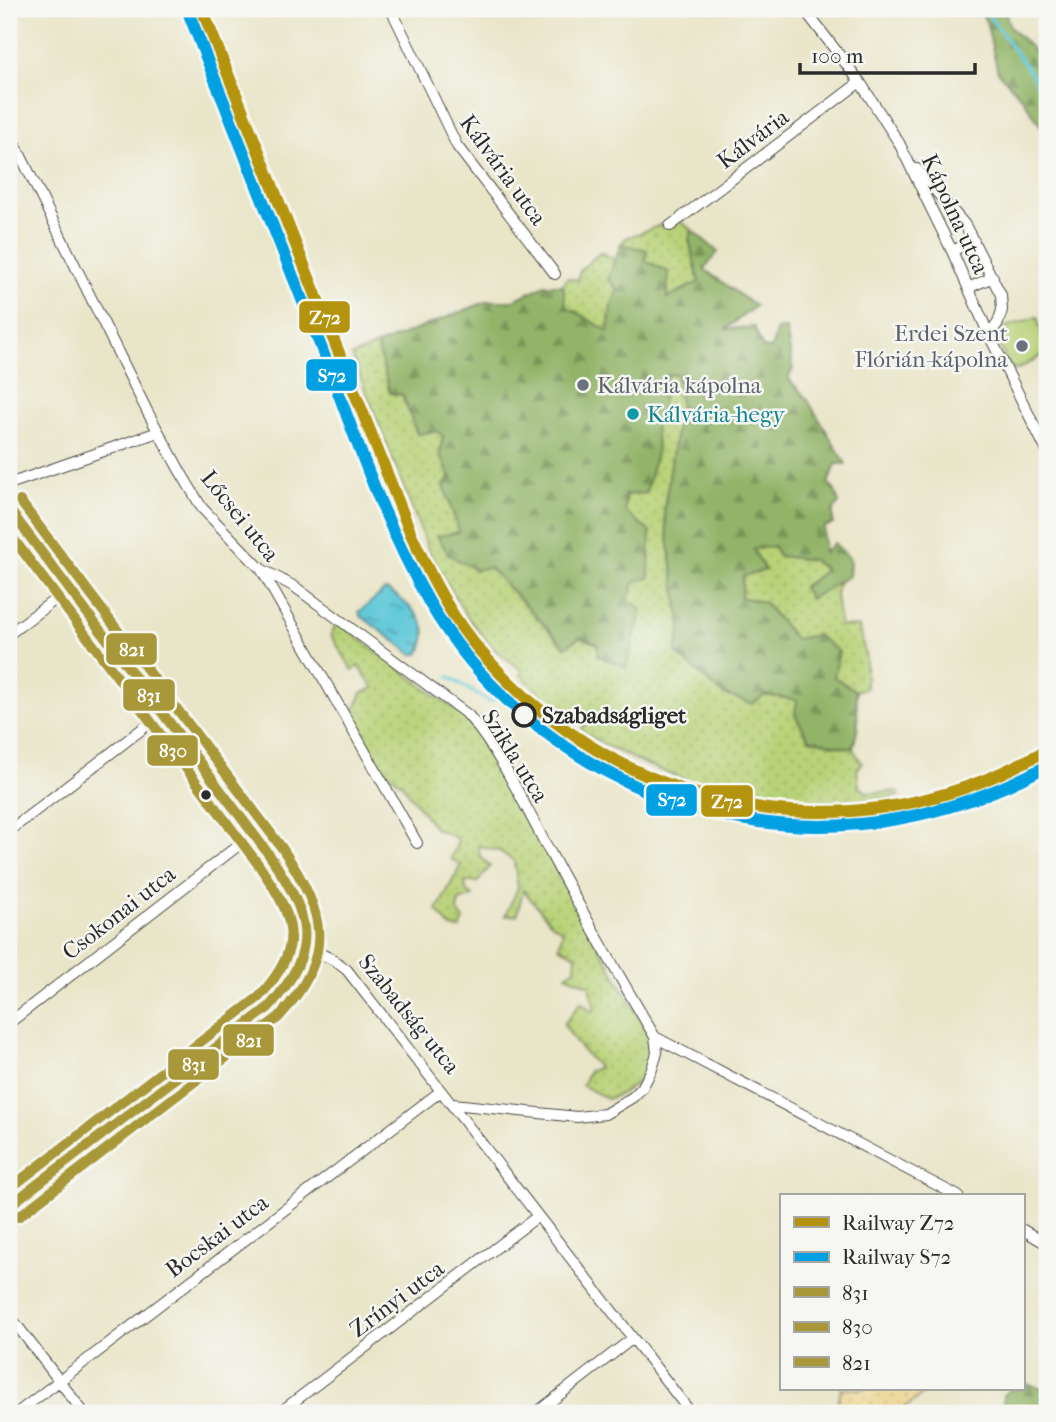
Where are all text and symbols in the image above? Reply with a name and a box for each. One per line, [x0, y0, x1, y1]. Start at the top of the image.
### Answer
scale bar [800, 32, 976, 76]
text: 100 m [811, 44, 864, 68]
street label: Kálvária [712, 103, 794, 175]
street label: Kálvária utca [454, 110, 552, 231]
street label: Kápolna utca [916, 150, 995, 278]
line badge: Z72 [298, 300, 351, 334]
text: Z72 [309, 307, 341, 329]
place label: Erdei Szent Flórián-kápolna [855, 320, 1008, 373]
marker: Erdei Szent Flórián-kápolna [1014, 338, 1030, 354]
line badge: S72 [305, 358, 358, 392]
text: S72 [318, 365, 347, 387]
place label: Kálvária kápolna [597, 372, 762, 399]
marker: Kálvária kápolna [575, 377, 591, 393]
place label: Kálvária-hegy [647, 401, 785, 428]
marker: Kálvária-hegy [625, 406, 641, 422]
street label: Lőcsei utca [195, 465, 285, 567]
line badge: 821 [105, 632, 158, 666]
text: 821 [119, 639, 145, 661]
line badge: 831 [122, 678, 176, 712]
text: 831 [137, 685, 161, 707]
place label: Szabadságliget [542, 702, 687, 729]
marker: Szabadságliget [512, 703, 536, 727]
street label: Szikla utca [476, 705, 554, 808]
line badge: 830 [146, 734, 199, 767]
text: 830 [159, 740, 187, 762]
line badge: S72 [645, 783, 698, 817]
line badge: Z72 [700, 784, 754, 818]
unlabelled marker [199, 788, 213, 802]
text: S72 [658, 789, 687, 811]
text: Z72 [711, 791, 743, 813]
street label: Csokonai utca [57, 860, 181, 966]
street label: Szabadság utca [353, 949, 466, 1080]
line badge: 821 [222, 1023, 275, 1057]
text: 821 [236, 1030, 262, 1052]
line badge: 831 [167, 1048, 220, 1081]
text: 831 [182, 1054, 206, 1076]
street label: Bocskai utca [160, 1188, 274, 1283]
legend [780, 1194, 1024, 1390]
text: Railway Z72 [842, 1211, 955, 1235]
text: Railway S72 [842, 1245, 951, 1269]
street label: Zrínyi utca [345, 1255, 450, 1343]
text: 831 [842, 1281, 869, 1305]
text: 830 [842, 1315, 873, 1339]
text: 821 [842, 1351, 871, 1375]

